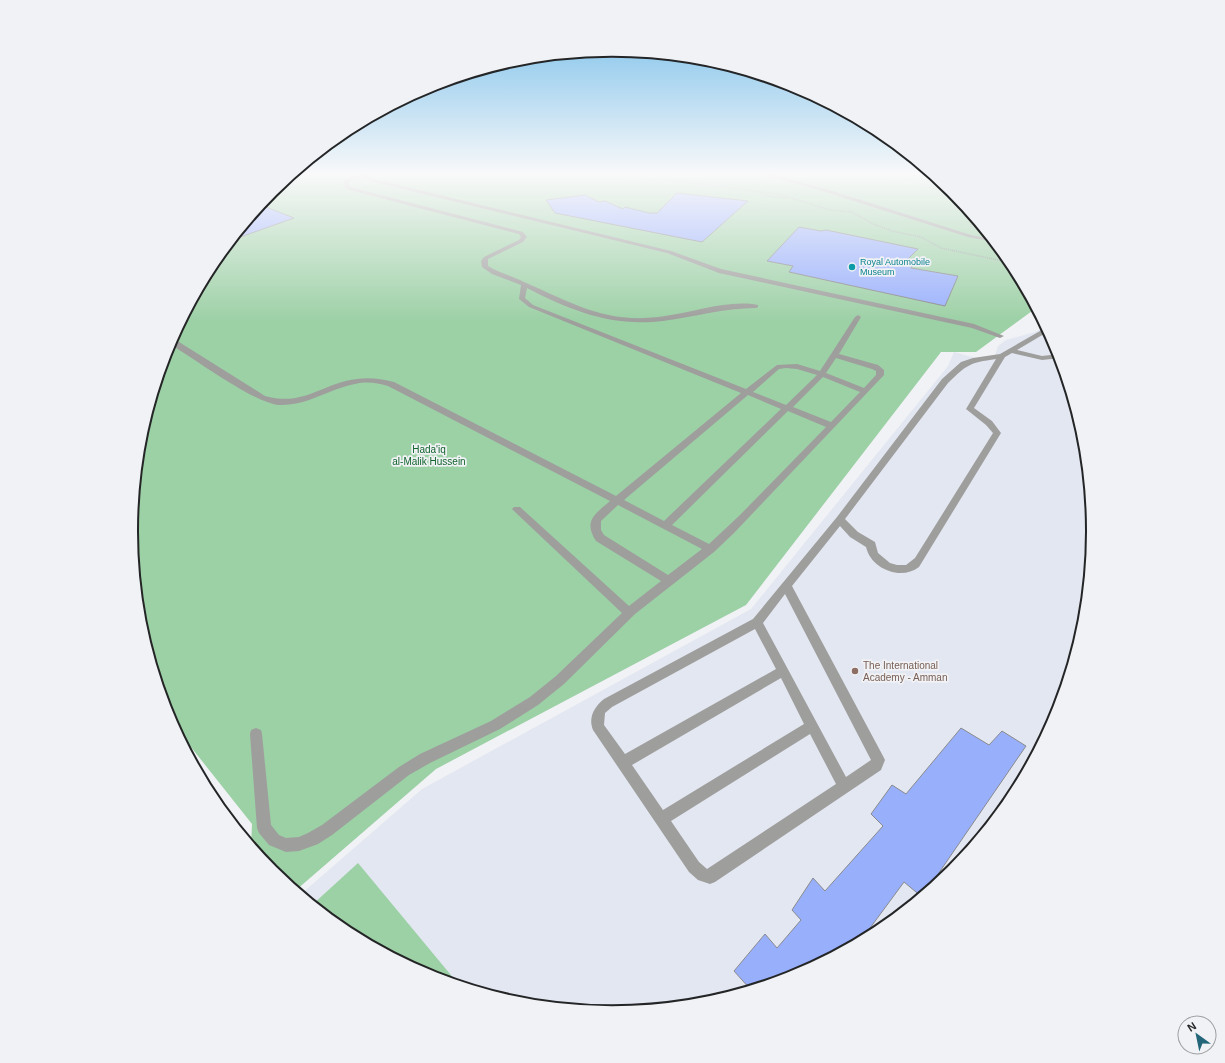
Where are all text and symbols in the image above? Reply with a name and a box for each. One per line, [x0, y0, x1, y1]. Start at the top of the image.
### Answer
place label: Royal Automobile Museum [860, 257, 930, 277]
marker: Royal Automobile Museum [847, 262, 857, 272]
park label: Hada'iq al-Malik Hussein [392, 444, 466, 467]
place label: The International Academy - Amman [863, 660, 947, 683]
marker: The International Academy - Amman [850, 666, 860, 676]
north arrow [1177, 1015, 1217, 1055]
text: N [1185, 1019, 1198, 1034]

